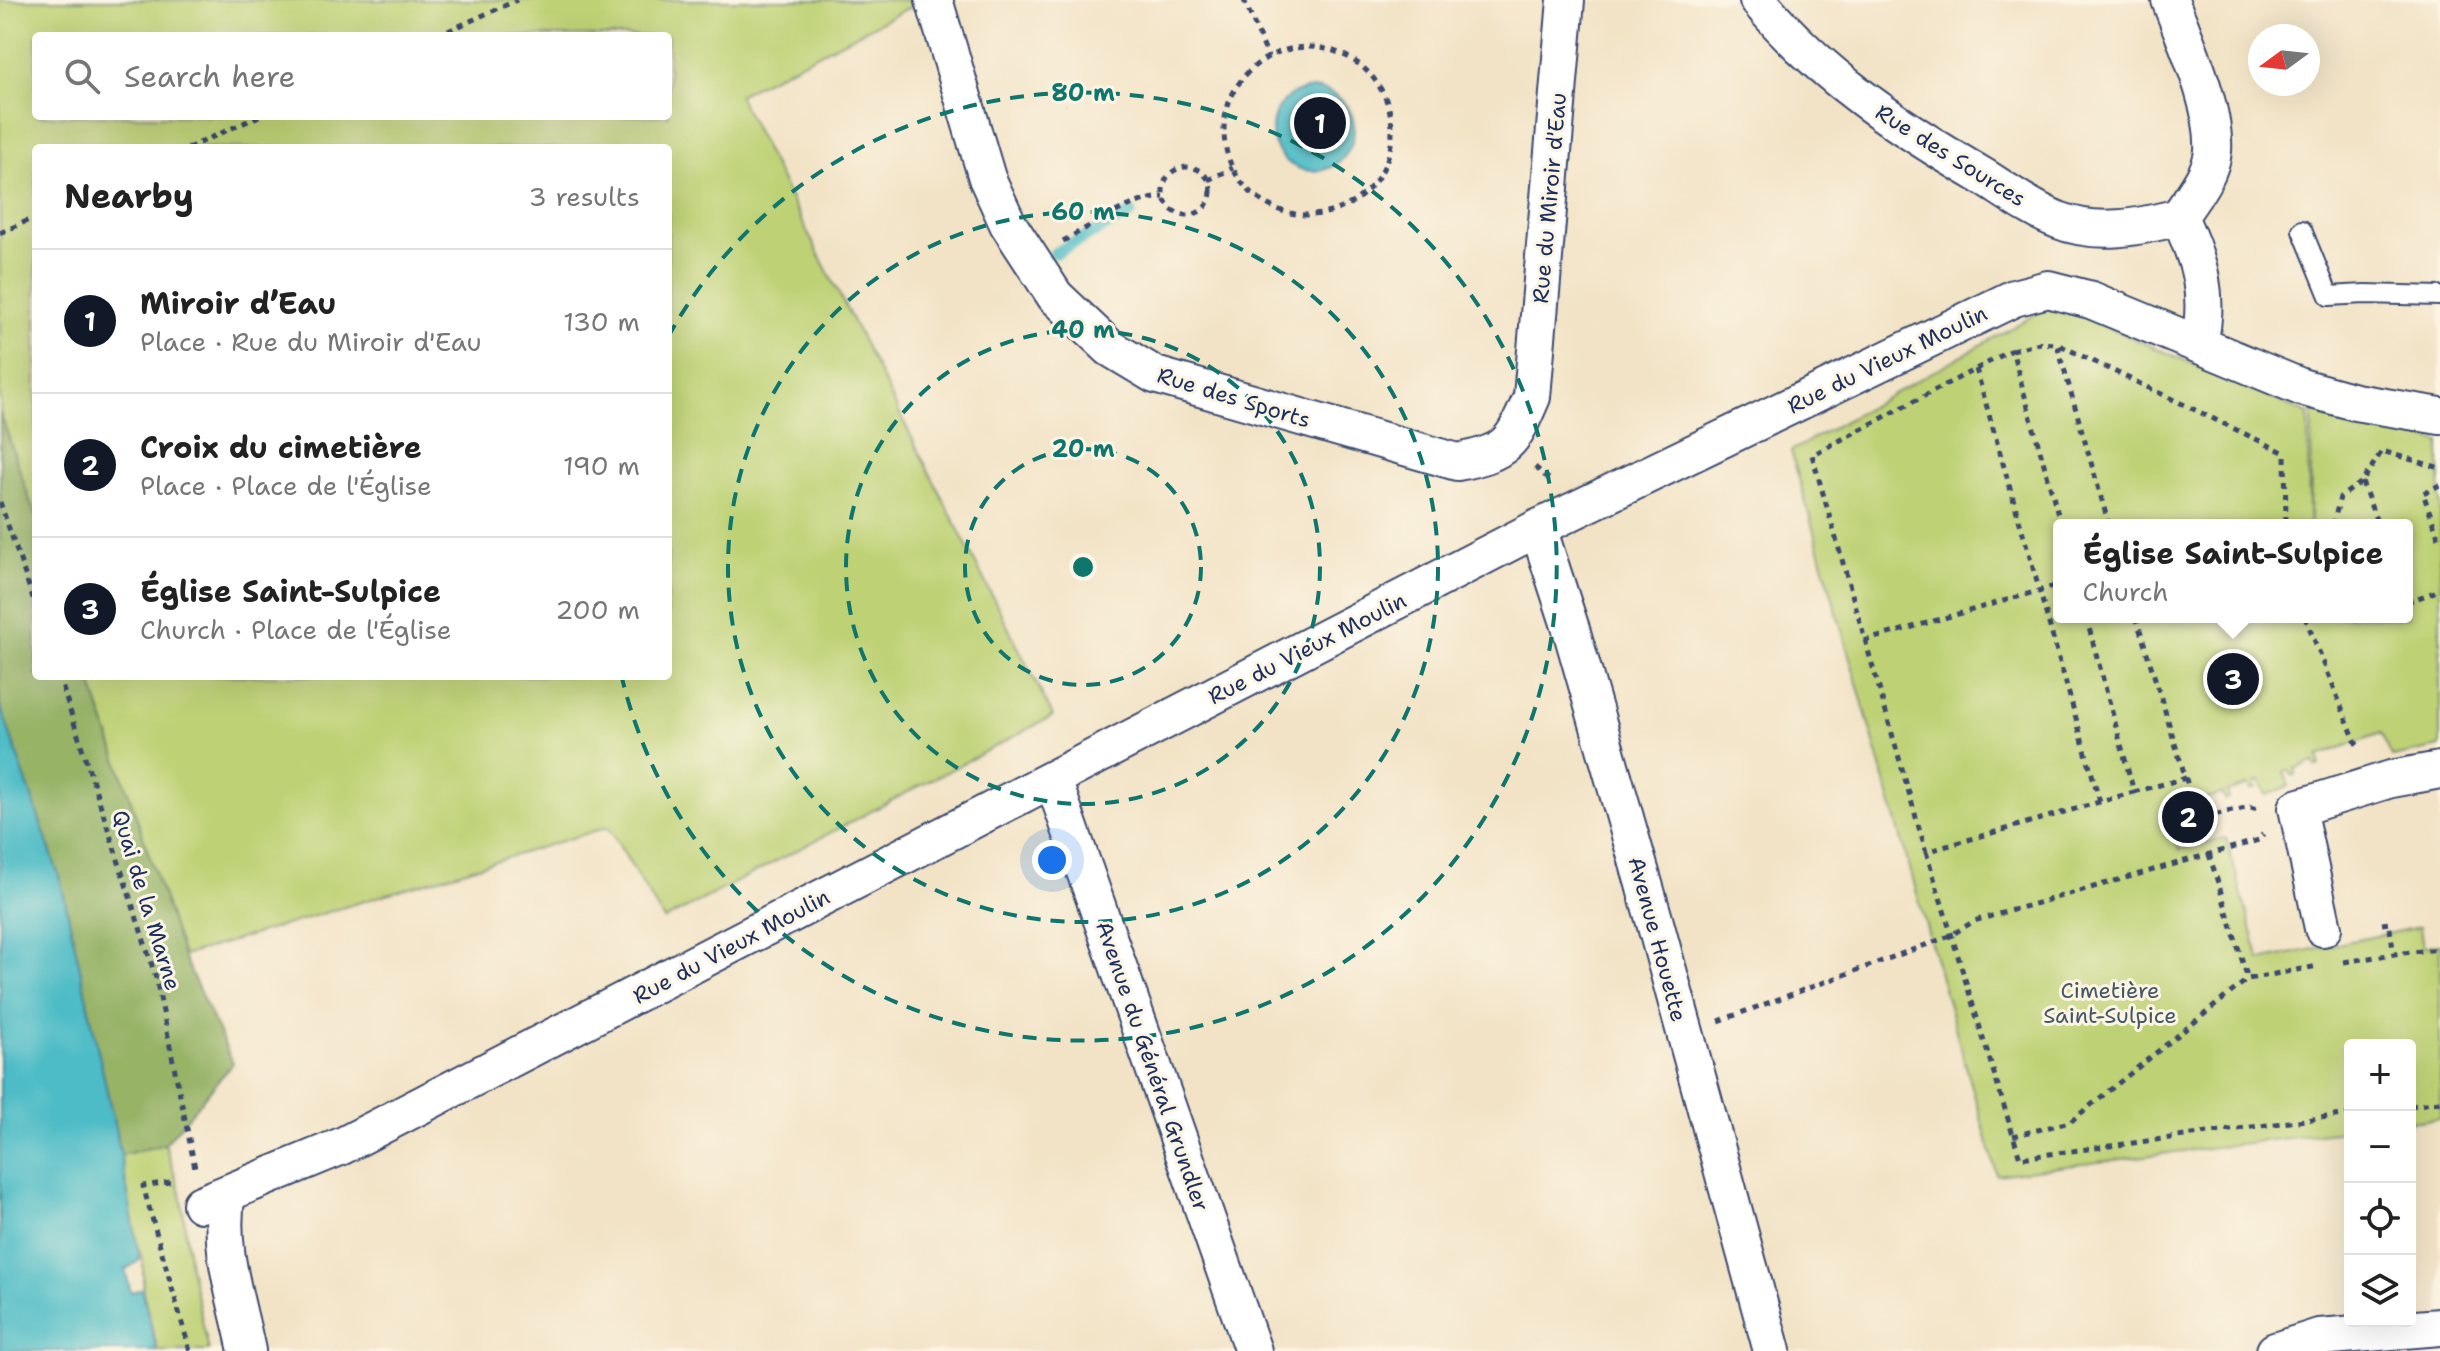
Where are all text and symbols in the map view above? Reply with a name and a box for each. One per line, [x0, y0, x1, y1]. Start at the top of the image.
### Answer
north arrow [2248, 24, 2320, 96]
search box [32, 32, 672, 120]
icon: search [60, 54, 104, 98]
text: Search here [124, 56, 295, 97]
text: 80 m [1051, 77, 1115, 109]
street label: Rue du Miroir d'Eau [1526, 91, 1573, 305]
pin: 1 [1294, 93, 1346, 153]
street label: Rue des Sources [1870, 98, 2031, 213]
text: Nearby [64, 173, 194, 219]
text: 3 results [528, 179, 640, 214]
text: 60 m [1051, 196, 1115, 228]
text: Miroir d’Eau [140, 283, 336, 324]
street label: Rue du Vieux Moulin [1783, 298, 1992, 420]
text: 1 [84, 304, 96, 339]
text: 130 m [563, 304, 640, 339]
text: 40 m [1051, 314, 1115, 346]
text: Place · Rue du Miroir d'Eau [140, 324, 481, 359]
street label: Rue des Sports [1154, 360, 1314, 435]
text: Croix du cimetière [140, 427, 422, 468]
text: 20 m [1051, 433, 1115, 465]
text: 2 [81, 448, 99, 483]
text: 190 m [563, 448, 640, 483]
text: Place · Place de l'Église [140, 468, 432, 503]
popup [2053, 519, 2413, 623]
text: Église Saint-Sulpice [2083, 533, 2383, 574]
centre of rings [1069, 553, 1097, 581]
text: Église Saint-Sulpice [140, 571, 441, 612]
text: Church [2083, 574, 2168, 609]
street label: Rue du Vieux Moulin [1203, 586, 1411, 711]
text: 3 [81, 592, 99, 627]
text: 200 m [555, 592, 640, 627]
text: Church · Place de l'Église [140, 612, 451, 647]
pin: 3 [2207, 649, 2259, 709]
pin: 2 [2162, 787, 2214, 847]
street label: Quai de la Marne [105, 806, 188, 994]
your location [1032, 840, 1072, 880]
street label: Avenue Houette [1622, 853, 1693, 1025]
street label: Rue du Vieux Moulin [628, 882, 835, 1011]
street label: Avenue du Général Grundler [1089, 917, 1216, 1215]
park label: Cimetière Saint-Sulpice [2043, 976, 2177, 1030]
map controls [2344, 1039, 2416, 1327]
button: + [2344, 1039, 2416, 1111]
button: − [2344, 1111, 2416, 1183]
button: locate [2344, 1183, 2416, 1255]
button: layers [2344, 1255, 2416, 1327]

